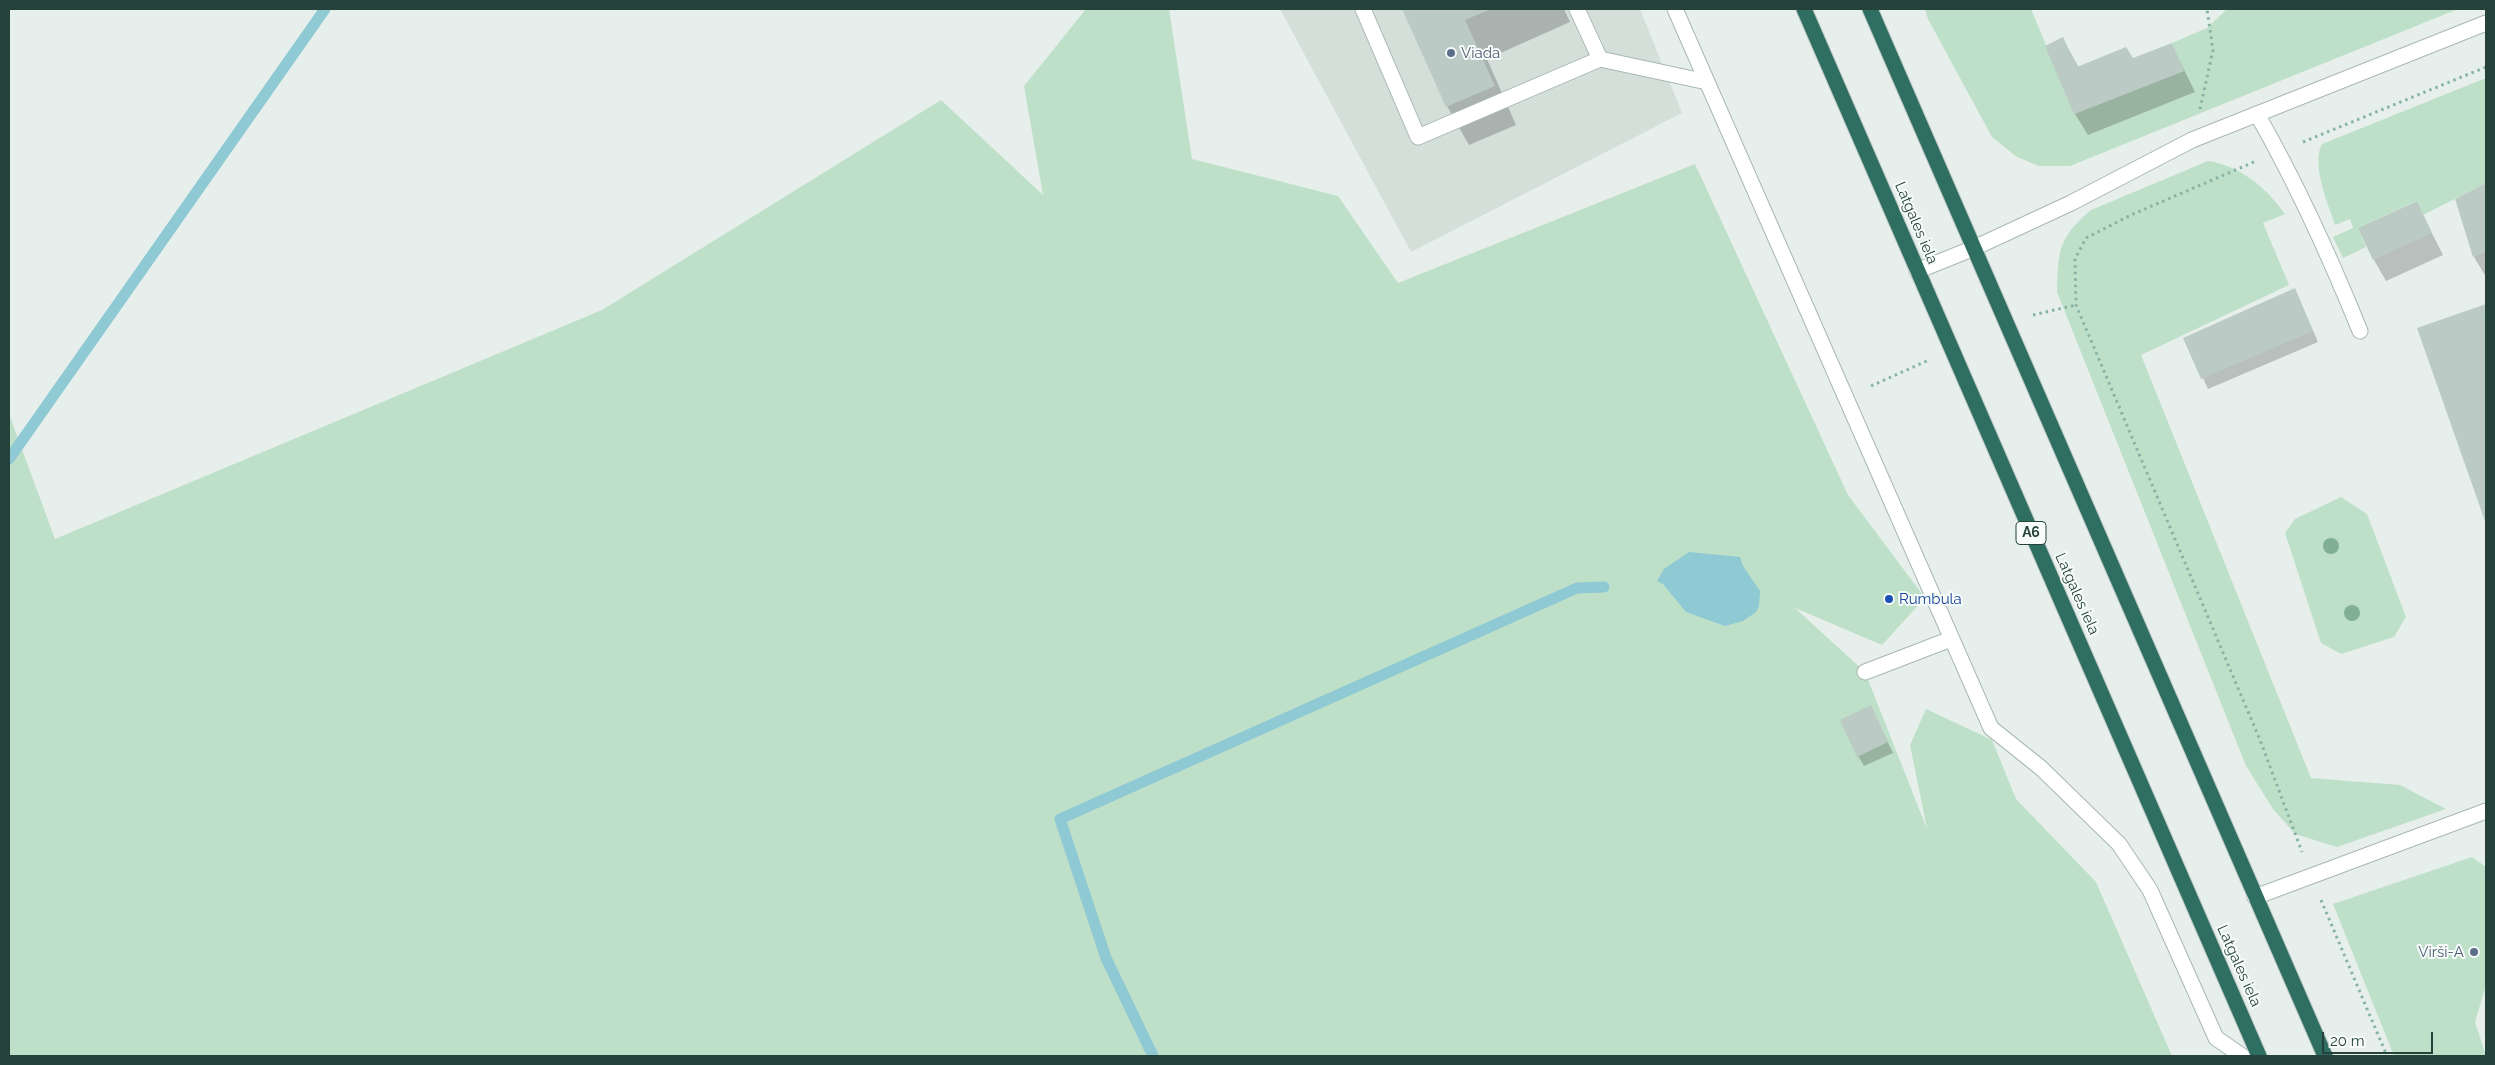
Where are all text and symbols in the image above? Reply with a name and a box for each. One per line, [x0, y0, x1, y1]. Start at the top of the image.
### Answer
place label: Viada [1461, 44, 1500, 62]
marker: Viada [1445, 47, 1457, 59]
street label: Latgales iela [1891, 179, 1941, 267]
road number: A6 [2016, 522, 2046, 544]
street label: Latgales iela [2051, 550, 2103, 638]
place label: Rumbula [1899, 590, 1962, 608]
marker: Rumbula [1883, 593, 1895, 605]
street label: Latgales iela [2213, 922, 2265, 1010]
place label: Virši-A [2418, 943, 2464, 961]
marker: Virši-A [2468, 946, 2480, 958]
scale bar [2325, 1022, 2436, 1054]
text: 20 m [2330, 1032, 2365, 1050]

